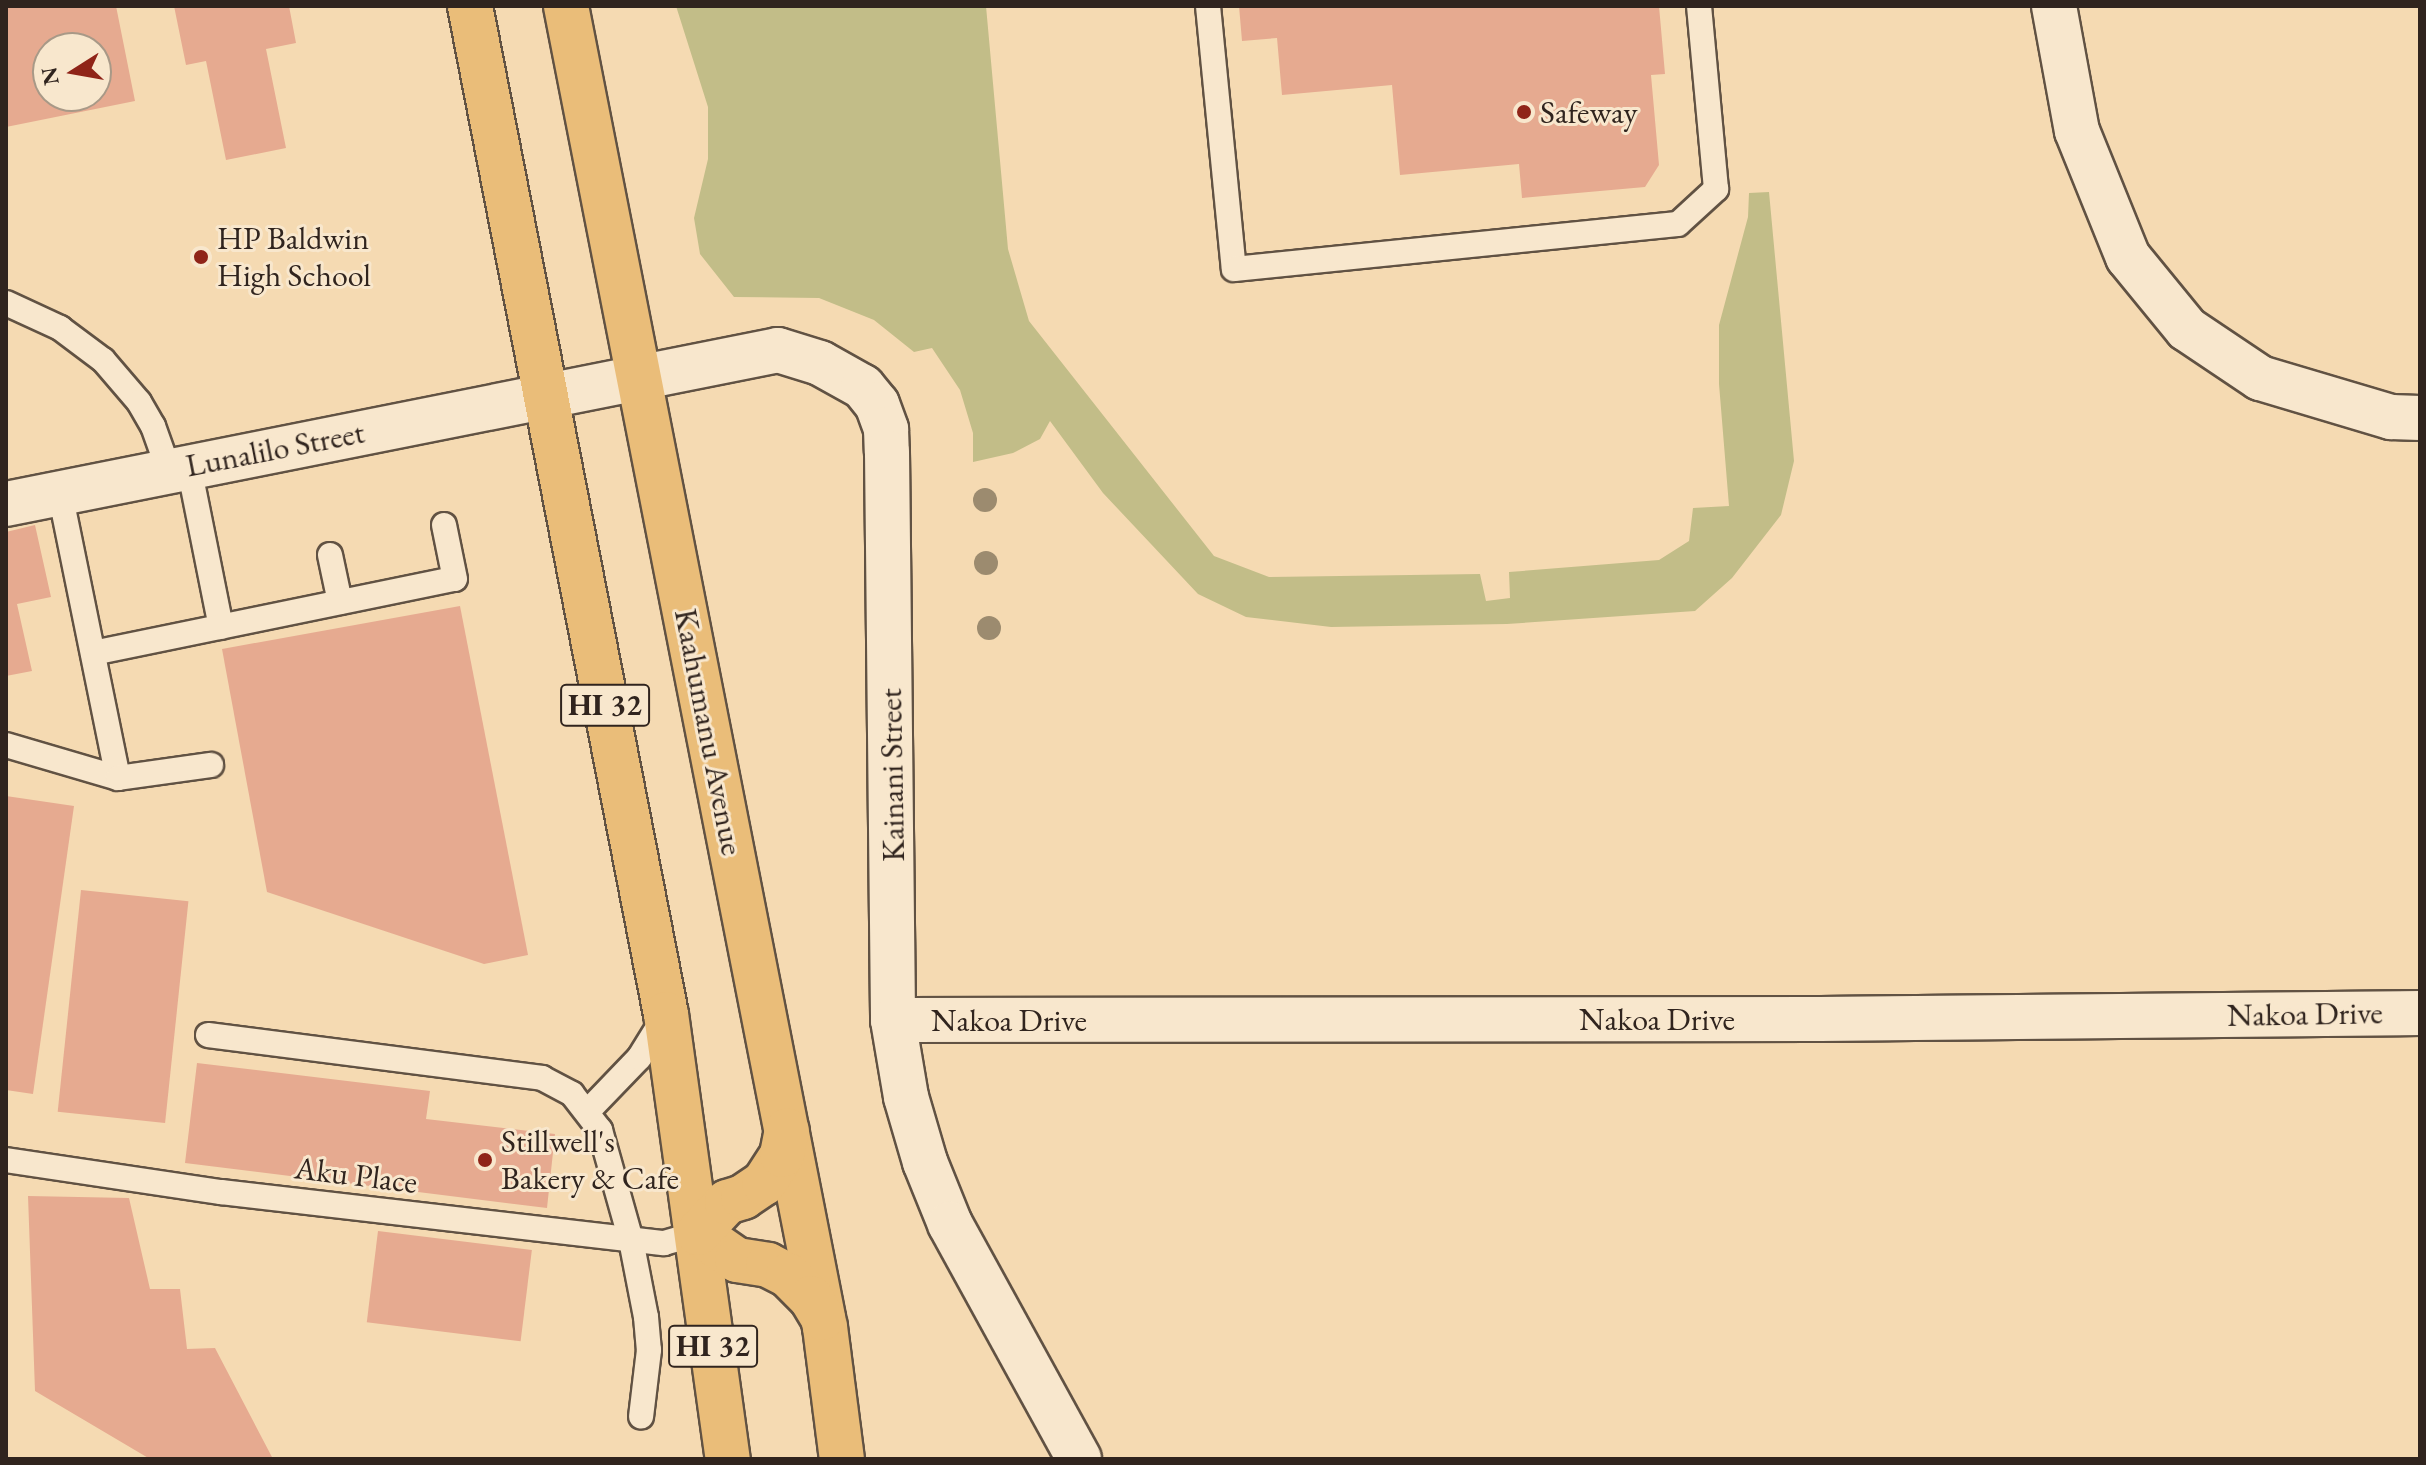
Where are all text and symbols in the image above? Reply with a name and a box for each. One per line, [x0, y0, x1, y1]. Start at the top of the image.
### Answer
north arrow [32, 32, 112, 112]
text: N [34, 65, 66, 88]
place label: Safeway [1540, 93, 1637, 131]
marker: Safeway [1515, 103, 1533, 121]
place label: HP Baldwin High School [217, 220, 371, 295]
marker: HP Baldwin High School [192, 248, 210, 266]
street label: Lunalilo Street [183, 413, 367, 485]
street label: Kaahumanu Avenue [666, 605, 752, 859]
road number: HI 32 [559, 679, 651, 731]
street label: Kainani Street [871, 688, 913, 862]
street label: Nakoa Drive [2227, 993, 2383, 1035]
street label: Nakoa Drive [1579, 1000, 1735, 1038]
street label: Nakoa Drive [931, 1001, 1087, 1039]
place label: Stillwell's Bakery & Cafe [501, 1123, 679, 1198]
street label: Aku Place [292, 1148, 420, 1202]
marker: Stillwell's Bakery & Cafe [476, 1151, 494, 1169]
road number: HI 32 [667, 1320, 759, 1372]

